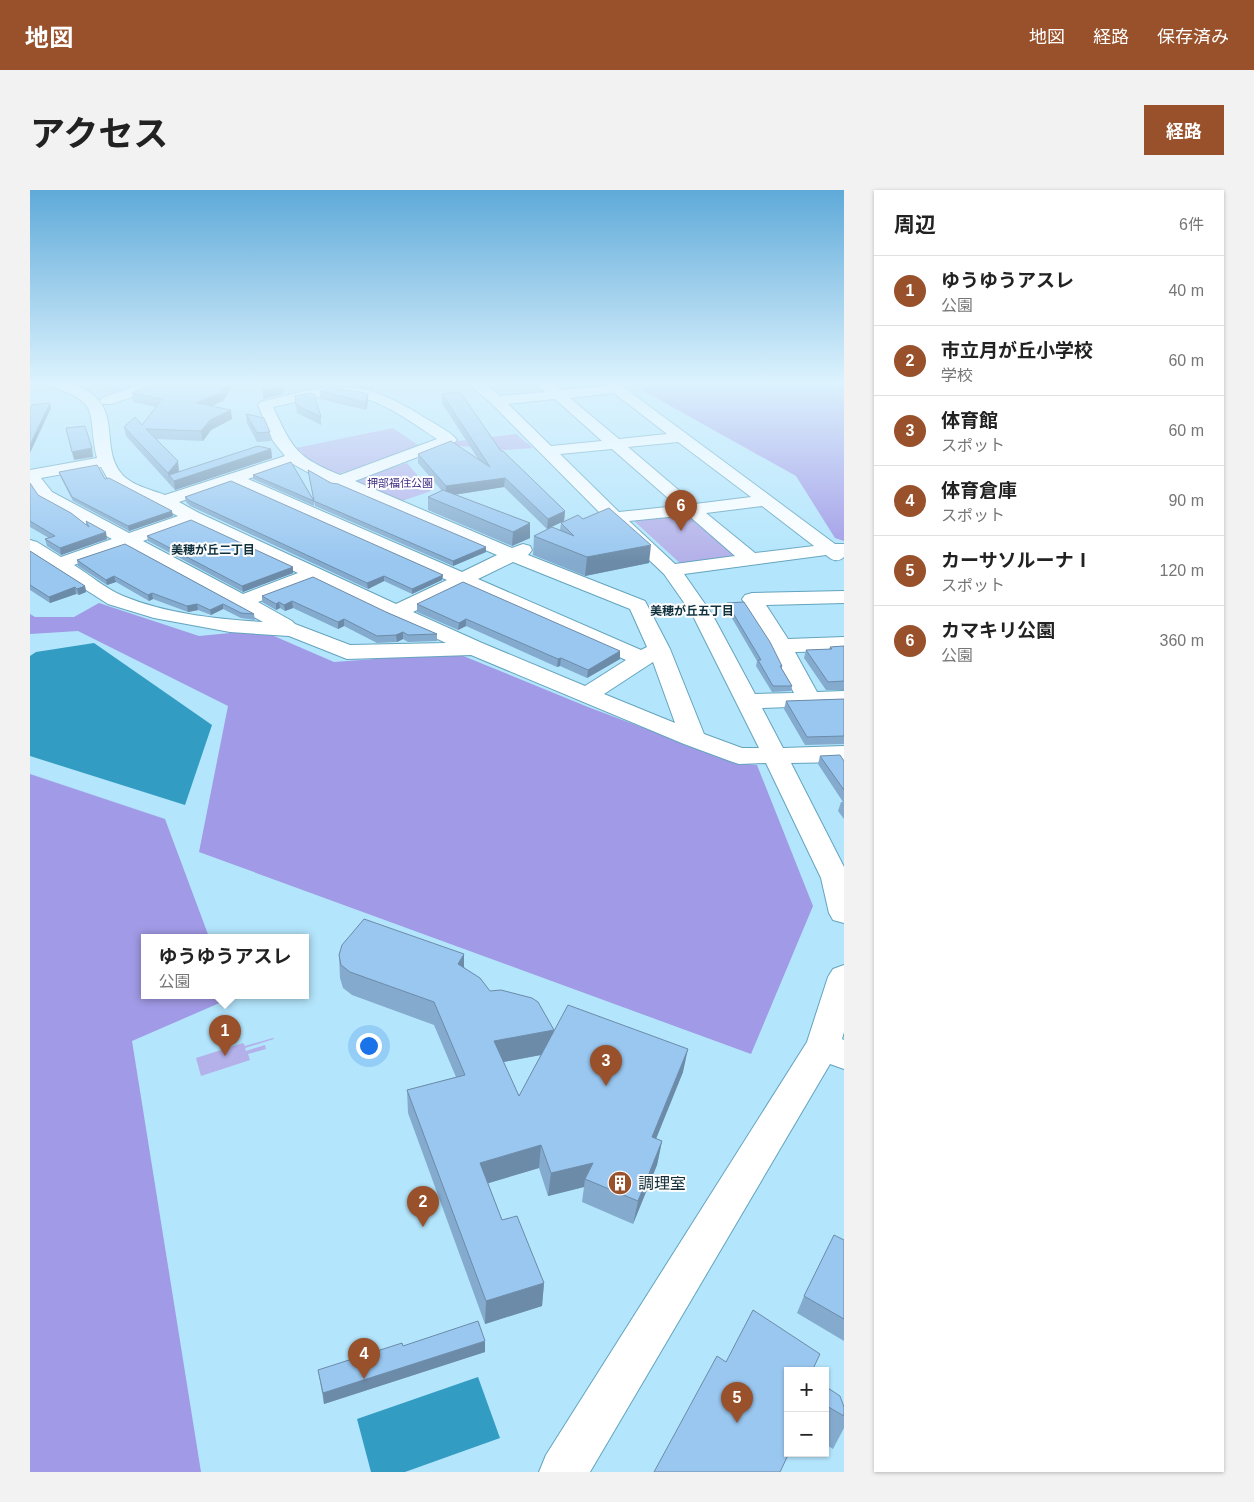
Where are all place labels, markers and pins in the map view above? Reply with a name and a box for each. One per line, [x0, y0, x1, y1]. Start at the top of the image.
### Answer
pin: 6 [665, 490, 697, 531]
pin: 1 [209, 1015, 241, 1056]
pin: 3 [590, 1045, 622, 1086]
building icon: 調理室 [607, 1170, 633, 1196]
place label: 調理室 [638, 1175, 686, 1192]
pin: 2 [407, 1186, 439, 1227]
pin: 4 [348, 1338, 380, 1379]
pin: 5 [721, 1382, 753, 1423]

